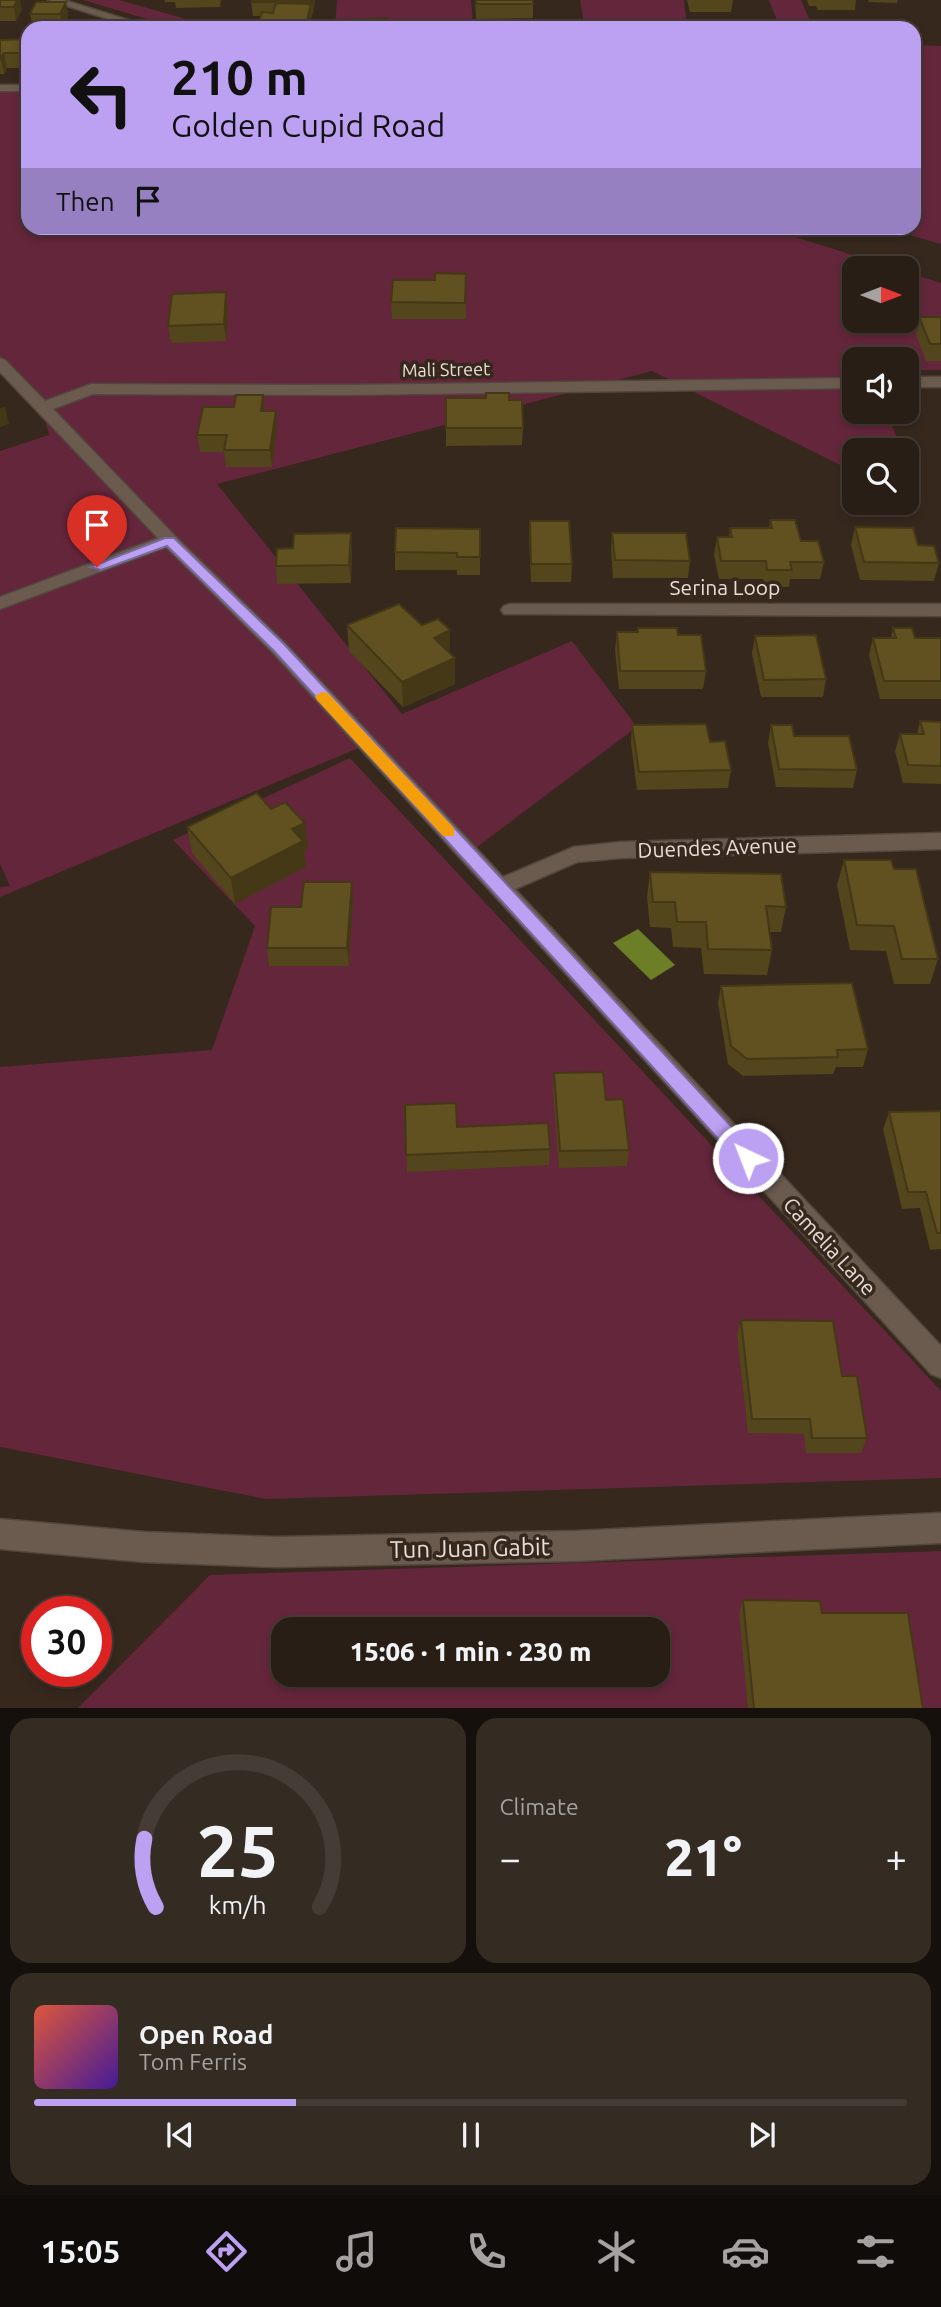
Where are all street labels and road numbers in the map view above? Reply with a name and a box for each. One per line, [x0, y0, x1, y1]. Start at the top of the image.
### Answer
street label: Mali Street [402, 358, 490, 380]
street label: Serina Loop [670, 575, 780, 599]
street label: Duendes Avenue [637, 832, 797, 862]
street label: Camelia Lane [779, 1192, 881, 1300]
street label: Tun Juan Gabit [390, 1533, 551, 1563]

